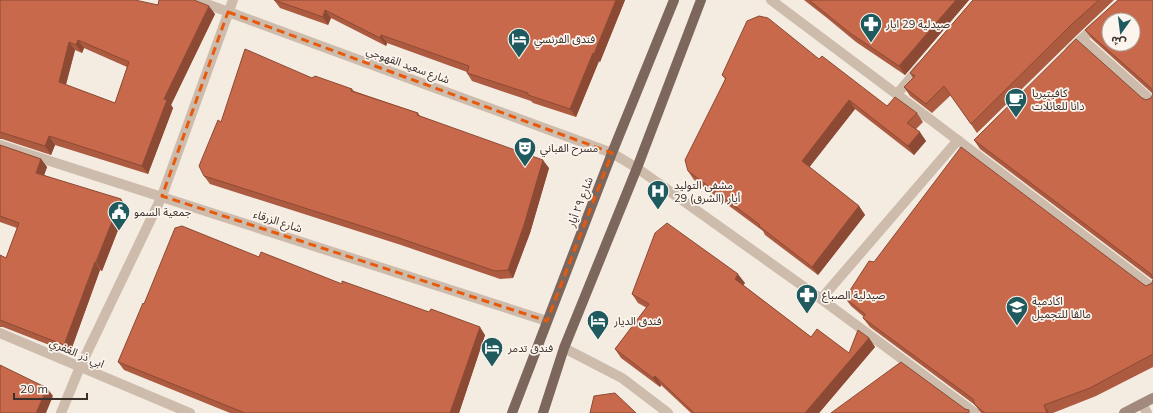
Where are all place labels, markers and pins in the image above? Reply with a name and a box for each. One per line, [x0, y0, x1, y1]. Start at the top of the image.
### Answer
pharmacy icon: صيدلية 29 ايار [858, 11, 884, 44]
place label: صيدلية 29 ايار [885, 17, 950, 31]
hotel icon: فندق الفرنسي [506, 26, 532, 59]
place label: فندق الفرنسي [534, 32, 595, 49]
cafe icon: كافيتيريا دانا للعائلات [1003, 86, 1029, 119]
place label: كافيتيريا دانا للعائلات [1032, 86, 1084, 113]
theatre icon: مسرح القباني [512, 135, 538, 168]
place label: مسرح القباني [540, 141, 599, 158]
hospital icon: مشفى التوليد 29 أيار (الشرق) [645, 178, 671, 211]
place label: مشفى التوليد 29 أيار (الشرق) [674, 178, 741, 205]
public building icon: جمعية السمو [106, 199, 132, 232]
place label: جمعية السمو [134, 205, 192, 219]
pharmacy icon: صيدلية الصباغ [794, 282, 820, 315]
place label: صيدلية الصباغ [822, 288, 886, 303]
school or university icon: اكادمية مالڤا للتجميل [1004, 294, 1030, 327]
place label: اكادمية مالڤا للتجميل [1032, 294, 1091, 321]
hotel icon: فندق الديار [585, 308, 611, 341]
place label: فندق الديار [613, 314, 662, 328]
hotel icon: فندق تدمر [479, 335, 505, 368]
place label: فندق تدمر [507, 341, 553, 355]

